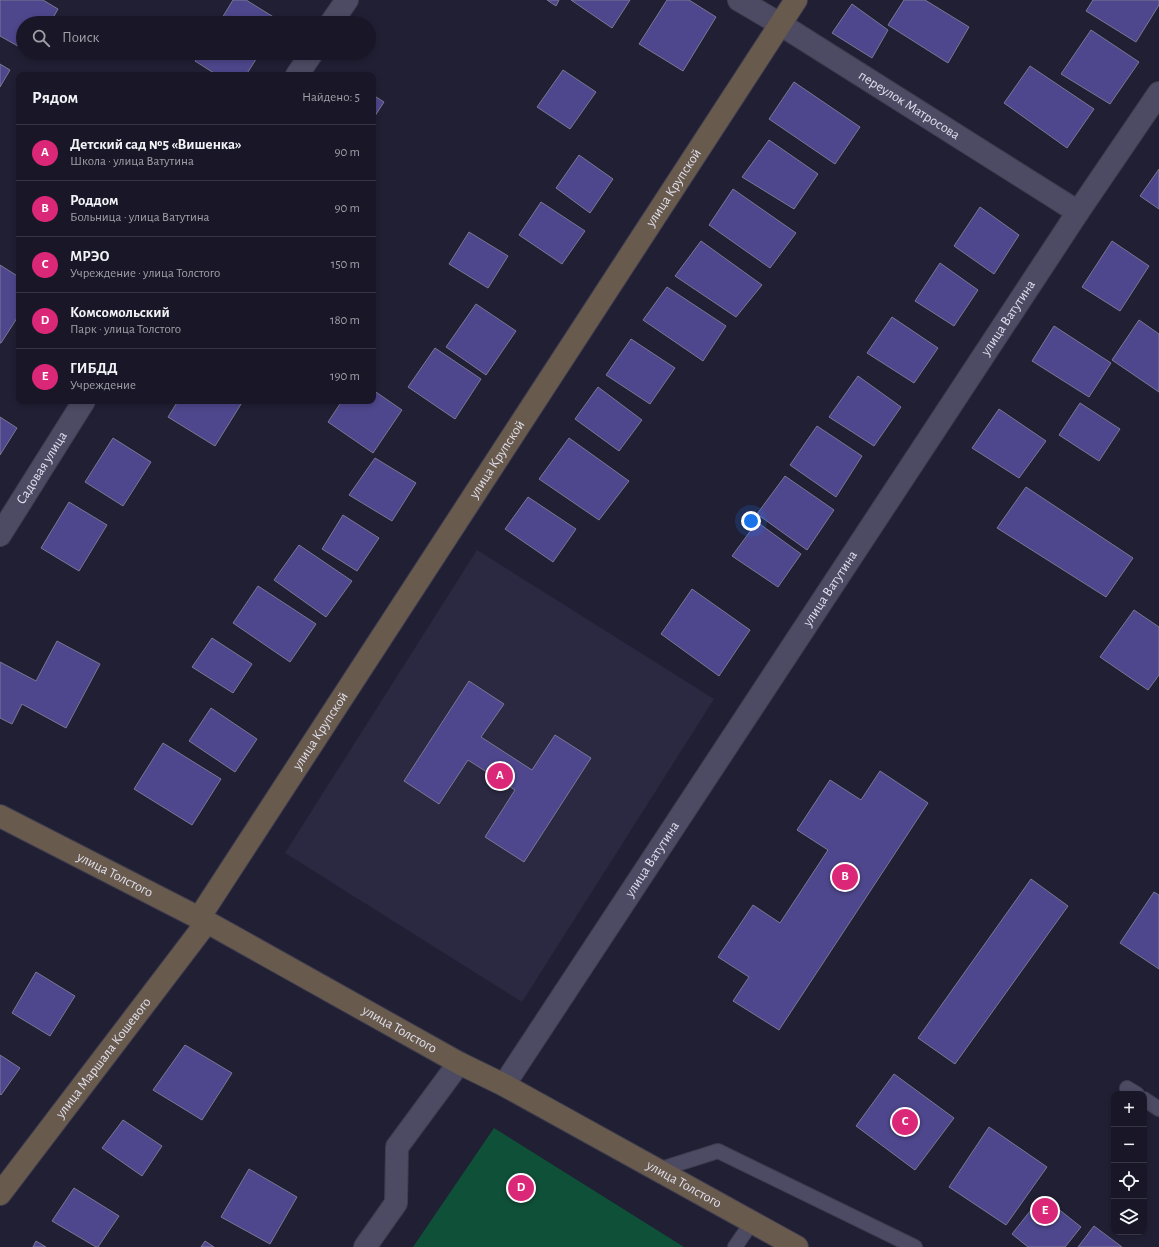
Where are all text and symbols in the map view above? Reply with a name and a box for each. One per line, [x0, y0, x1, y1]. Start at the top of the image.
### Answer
search box [16, 16, 376, 60]
icon: search [30, 27, 52, 49]
text: Поиск [62, 30, 100, 45]
street label: переулок Матросова [856, 68, 963, 143]
text: Рядом [32, 89, 78, 106]
text: Найдено: 5 [302, 91, 360, 104]
text: Детский сад №5 «Вишенка» [70, 137, 242, 152]
text: A [41, 146, 49, 159]
text: 90 m [334, 146, 360, 159]
street label: улица Крупской [643, 146, 704, 230]
text: Школа · улица Ватутина [70, 155, 194, 168]
text: Роддом [70, 193, 118, 208]
text: B [41, 202, 49, 215]
text: 90 m [334, 202, 360, 215]
text: Больница · улица Ватутина [70, 211, 210, 224]
text: МРЭО [70, 249, 110, 264]
text: C [42, 258, 48, 271]
text: 150 m [331, 258, 360, 271]
text: Учреждение · улица Толстого [70, 267, 220, 280]
street label: улица Ватутина [978, 277, 1038, 359]
text: Комсомольский [70, 305, 170, 320]
text: D [41, 314, 49, 327]
text: 180 m [330, 314, 360, 327]
text: Парк · улица Толстого [70, 323, 181, 336]
text: ГИБДД [70, 361, 118, 376]
text: E [42, 370, 48, 383]
text: 190 m [330, 370, 360, 383]
text: Учреждение [70, 379, 136, 392]
street label: улица Крупской [466, 418, 528, 502]
street label: Садовая улица [14, 429, 70, 507]
your location [741, 511, 761, 531]
street label: улица Ватутина [800, 548, 860, 630]
street label: улица Крупской [290, 690, 351, 773]
pin: A [487, 761, 513, 791]
street label: улица Ватутина [622, 819, 682, 900]
street label: улица Толстого [74, 849, 155, 900]
pin: B [832, 862, 858, 892]
street label: улица Маршала Кошевого [53, 995, 154, 1122]
street label: улица Толстого [359, 1003, 439, 1056]
map controls [1111, 1091, 1147, 1235]
button: + [1111, 1091, 1147, 1127]
pin: C [892, 1107, 918, 1137]
button: − [1111, 1127, 1147, 1163]
street label: улица Толстого [643, 1158, 724, 1211]
button: locate [1111, 1163, 1147, 1199]
pin: D [508, 1173, 534, 1203]
pin: E [1032, 1196, 1058, 1226]
button: layers [1111, 1199, 1147, 1235]

